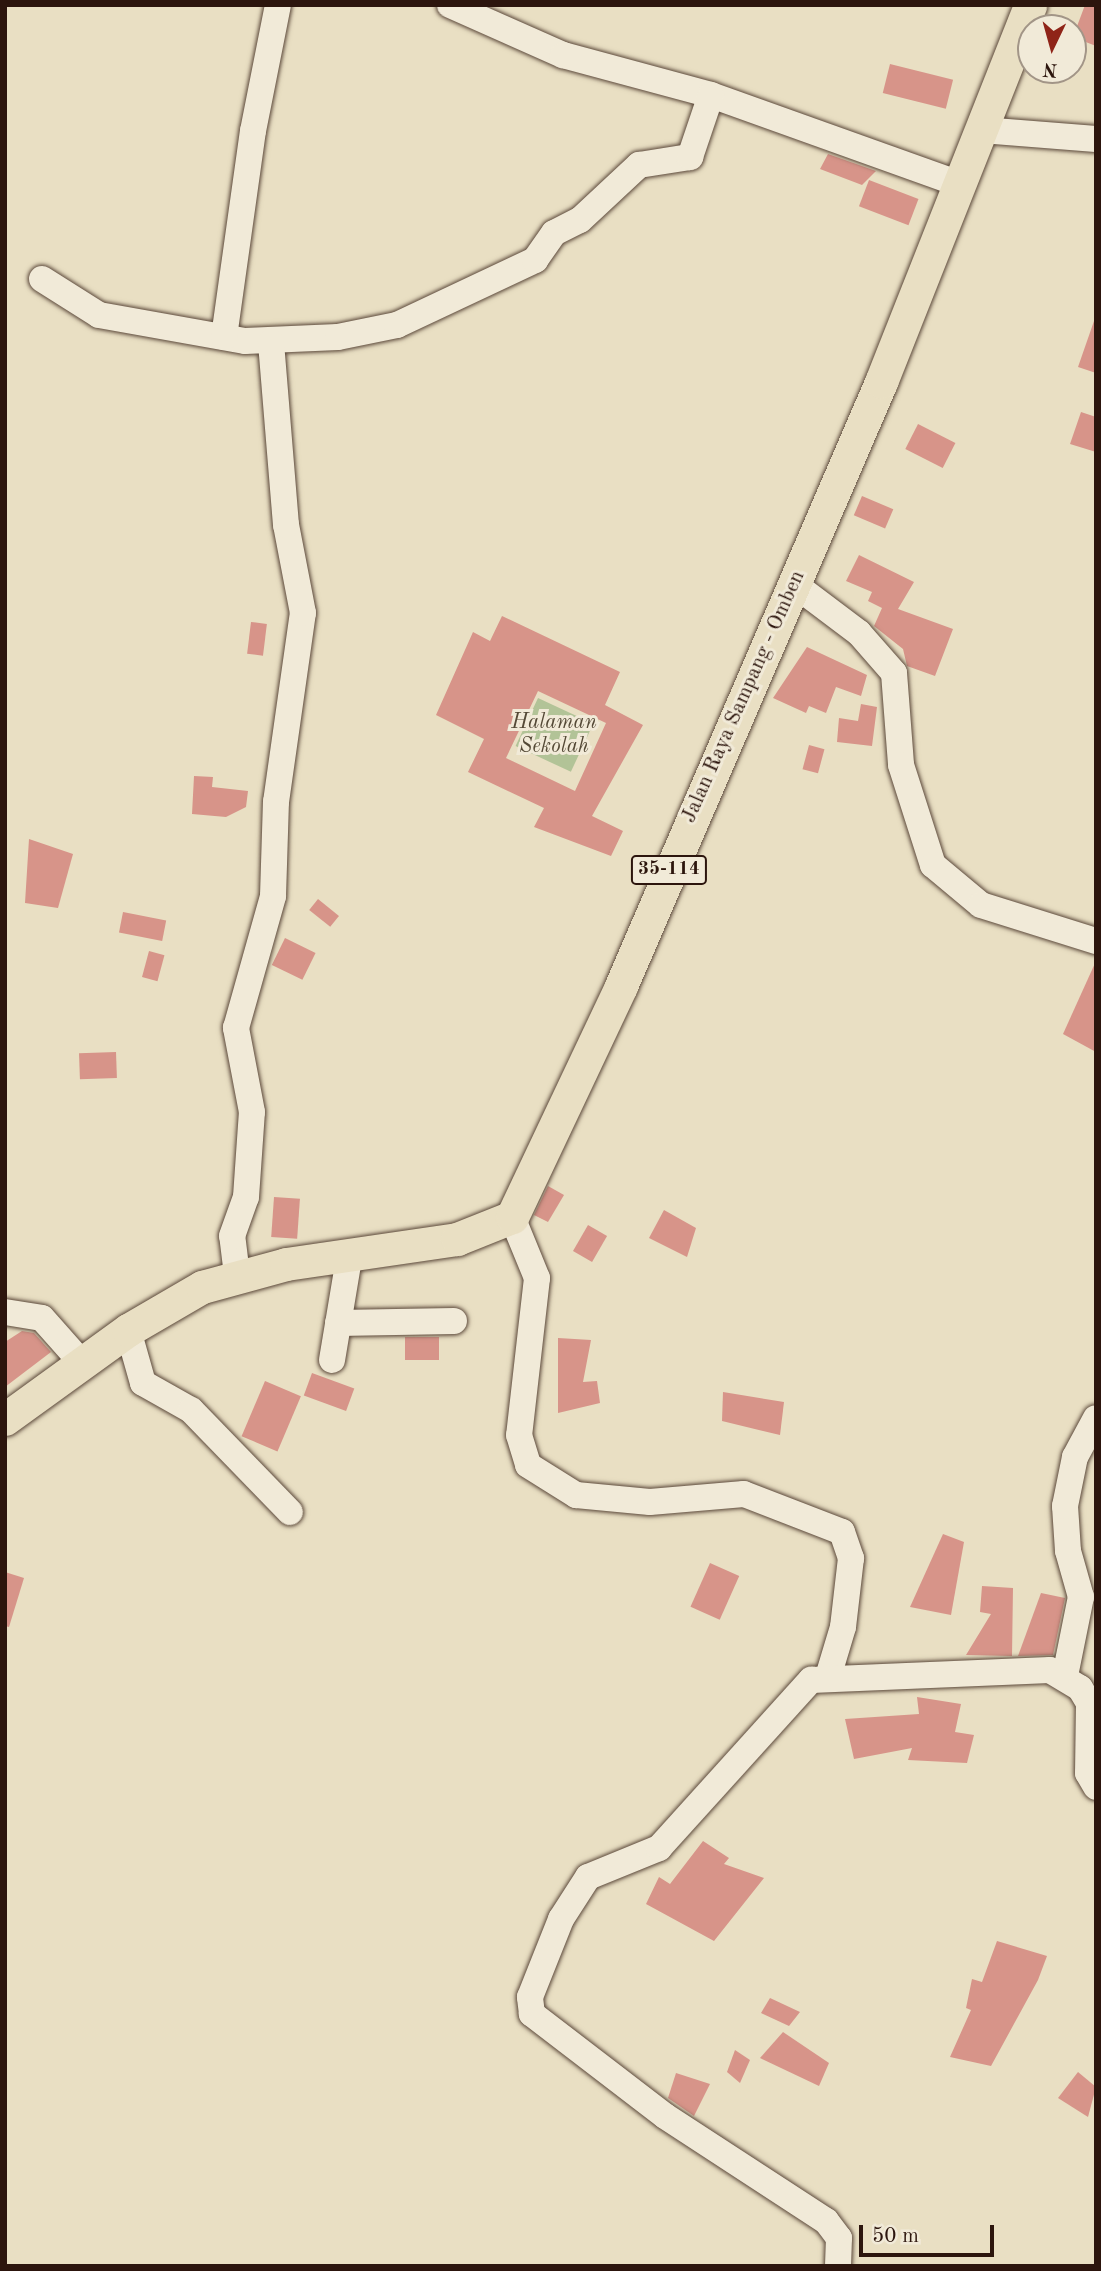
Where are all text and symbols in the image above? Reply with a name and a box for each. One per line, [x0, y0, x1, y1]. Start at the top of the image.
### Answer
north arrow [1017, 14, 1087, 84]
text: N [1042, 58, 1058, 79]
street label: Jalan Raya Sampang - Omben [677, 567, 811, 827]
park label: Halaman Sekolah [511, 710, 597, 760]
road number: 35-114 [630, 855, 708, 886]
scale bar [863, 2212, 998, 2256]
text: 50 m [872, 2226, 919, 2247]

